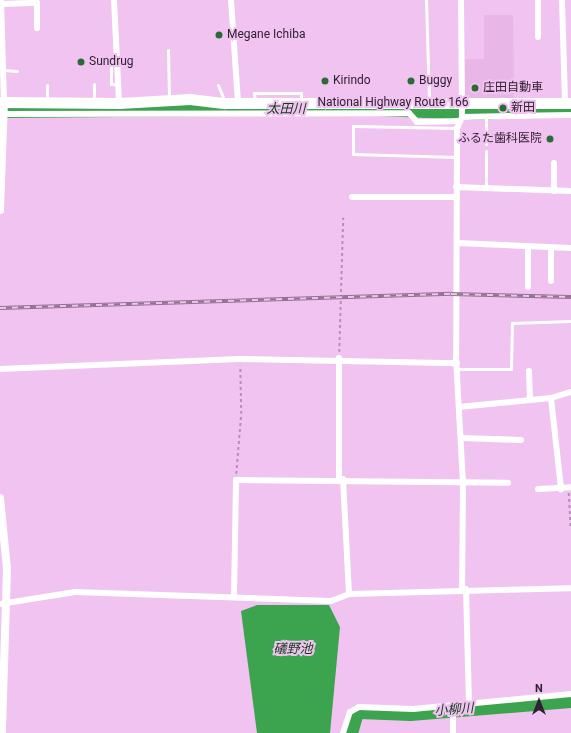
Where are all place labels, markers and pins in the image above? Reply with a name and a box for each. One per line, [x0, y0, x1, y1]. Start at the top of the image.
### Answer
place label: Megane Ichiba [227, 28, 305, 42]
marker: Megane Ichiba [214, 30, 224, 40]
place label: Sundrug [89, 55, 134, 69]
marker: Sundrug [76, 57, 86, 67]
place label: Kirindo [333, 74, 371, 88]
place label: Buggy [419, 74, 452, 88]
marker: Kirindo [320, 76, 330, 86]
marker: Buggy [406, 76, 416, 86]
place label: 庄田自動車 [483, 81, 543, 95]
marker: 庄田自動車 [470, 83, 480, 93]
place label: 新田 [511, 101, 535, 115]
marker: 新田 [498, 103, 508, 113]
place label: ふるた歯科医院 [458, 132, 542, 146]
marker: ふるた歯科医院 [545, 134, 555, 144]

